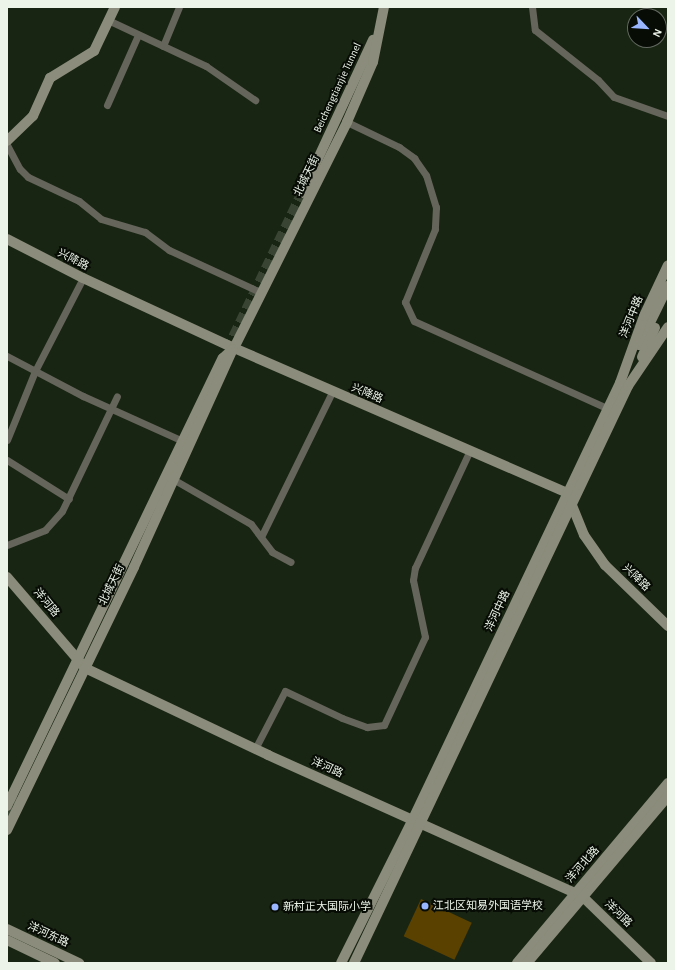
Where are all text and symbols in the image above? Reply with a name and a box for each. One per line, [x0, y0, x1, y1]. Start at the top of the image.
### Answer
north arrow [627, 8, 667, 48]
text: N [651, 27, 664, 39]
street label: Beichengtianjie Tunnel [311, 41, 365, 135]
street label: 北城天街 [291, 153, 323, 199]
street label: 兴降路 [55, 247, 91, 273]
street label: 洋河中路 [618, 294, 646, 340]
street label: 兴降路 [349, 381, 385, 407]
street label: 北城天街 [96, 562, 128, 608]
street label: 兴降路 [620, 562, 652, 594]
street label: 洋河路 [30, 586, 62, 620]
street label: 洋河中路 [483, 588, 513, 634]
street label: 洋河路 [309, 755, 345, 781]
street label: 洋河北路 [564, 844, 602, 886]
street label: 洋河路 [602, 898, 634, 930]
place label: 江北区知易外国语学校 [433, 899, 543, 913]
place label: 新村正大国际小学 [283, 900, 371, 914]
marker: 江北区知易外国语学校 [420, 901, 430, 911]
marker: 新村正大国际小学 [270, 902, 280, 912]
street label: 洋河东路 [25, 920, 71, 950]

